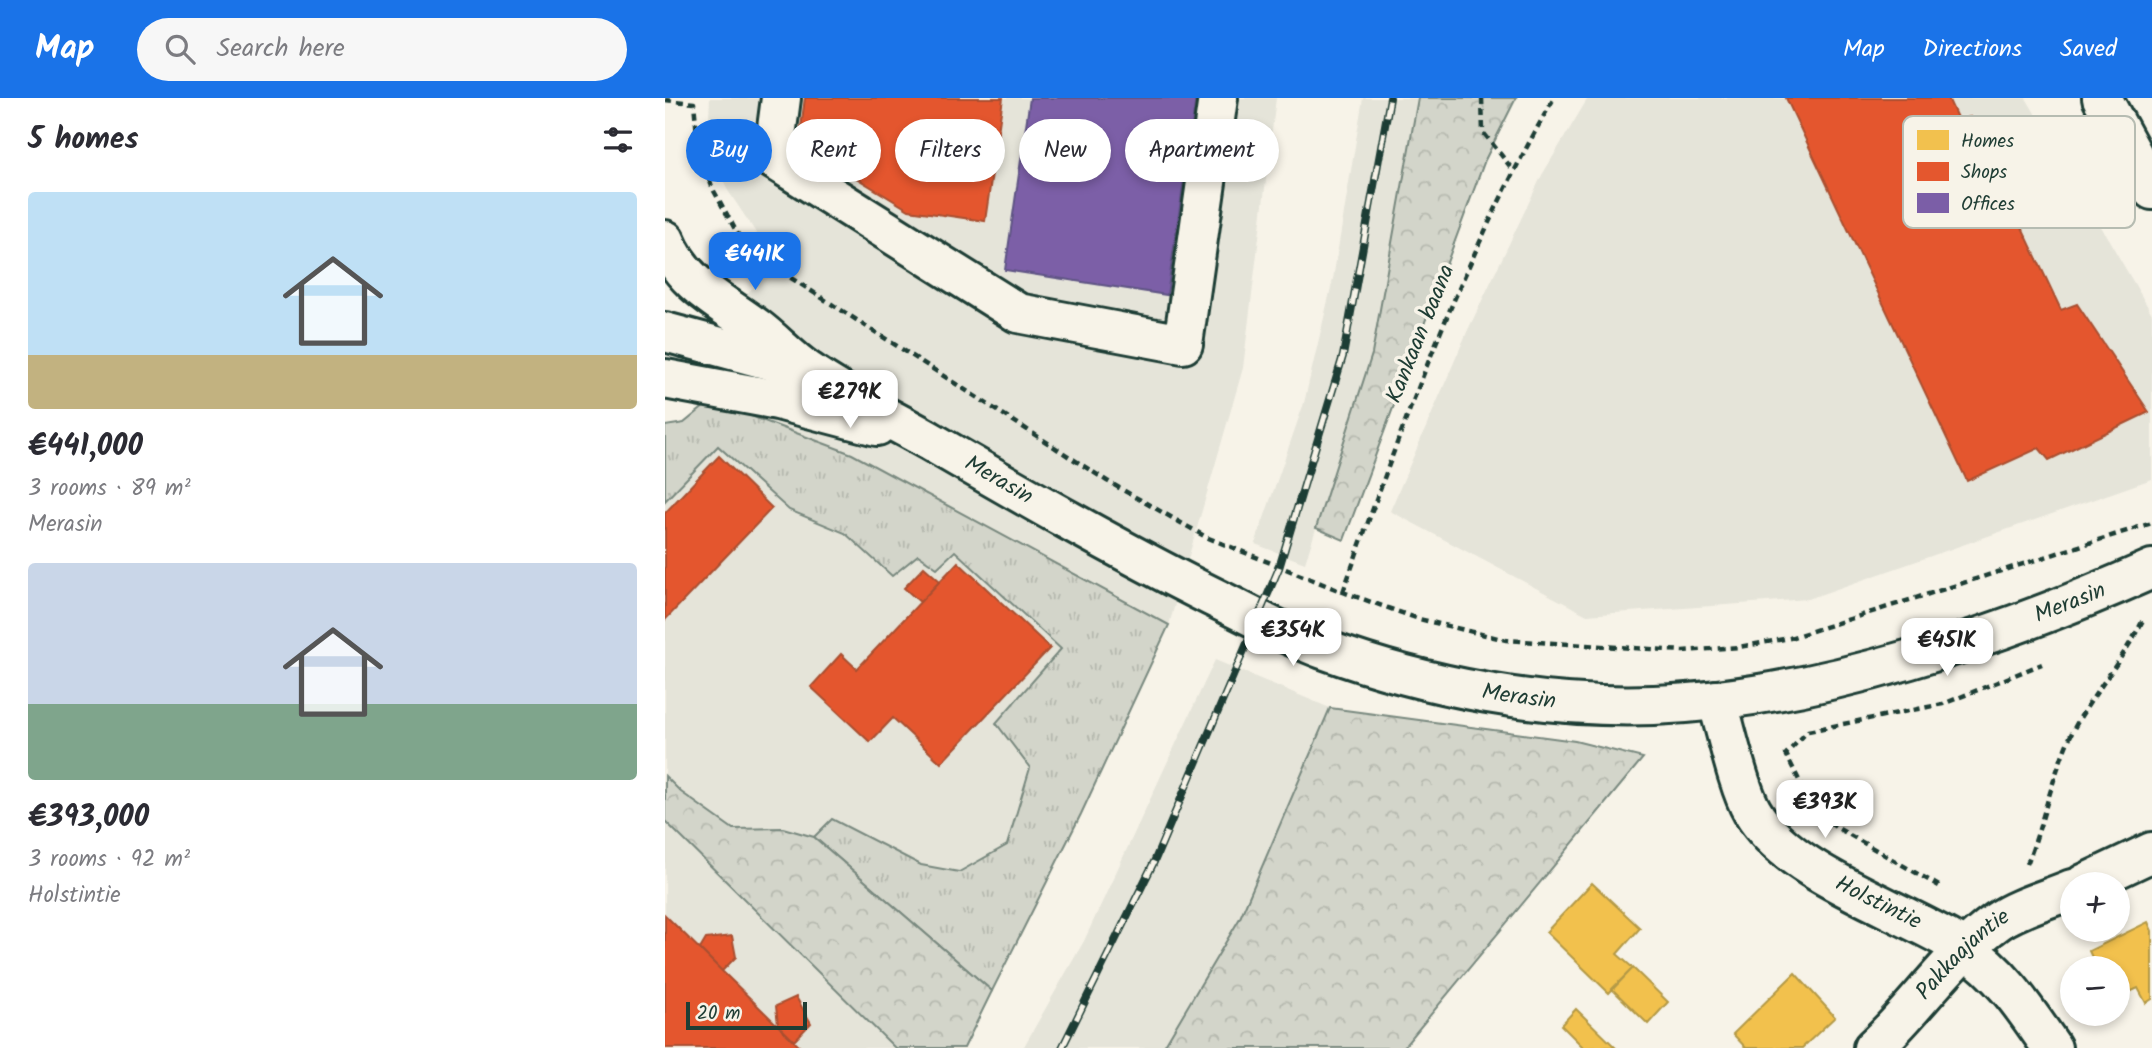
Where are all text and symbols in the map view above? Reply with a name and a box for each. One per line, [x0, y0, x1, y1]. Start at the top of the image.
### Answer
search box [137, 18, 627, 81]
text: Map [35, 23, 95, 76]
text: Search here [217, 28, 345, 70]
icon: search [161, 30, 199, 68]
text: Map [1843, 30, 1885, 69]
text: Directions [1923, 30, 2022, 69]
text: Saved [2060, 30, 2117, 69]
text: 5 homes [28, 116, 139, 164]
legend [1903, 116, 2135, 228]
chip: Buy [686, 119, 772, 182]
chip: Rent [786, 119, 881, 182]
chip: Filters [895, 119, 1005, 182]
chip: New [1019, 119, 1111, 182]
chip: Apartment [1125, 119, 1279, 182]
icon: filters [599, 121, 637, 159]
text: Homes [1961, 127, 2014, 157]
text: Shops [1961, 158, 2007, 188]
text: Offices [1961, 190, 2015, 220]
pin: €441K [706, 232, 804, 292]
text: €441K [725, 237, 785, 273]
icon: home [270, 238, 396, 364]
street label: Kankaan baana [1377, 259, 1465, 409]
pin: €279K [801, 370, 899, 430]
text: €279K [818, 375, 882, 411]
text: €441,000 [28, 423, 143, 471]
street label: Merasin [957, 446, 1040, 515]
text: 3 rooms · 89 m² [28, 471, 191, 507]
text: Merasin [28, 507, 102, 543]
street label: Merasin [2029, 573, 2112, 634]
pin: €354K [1244, 608, 1342, 668]
icon: home [270, 609, 396, 735]
text: €354K [1260, 613, 1326, 649]
pin: €451K [1898, 618, 1996, 678]
text: €451K [1917, 623, 1977, 659]
street label: Merasin [1479, 674, 1558, 720]
pin: €393K [1776, 780, 1874, 840]
text: €393K [1792, 785, 1858, 821]
text: €393,000 [28, 794, 149, 842]
text: 3 rooms · 92 m² [28, 842, 190, 878]
street label: Holstintie [1828, 867, 1928, 940]
map controls [2060, 872, 2130, 1026]
button: + [2060, 872, 2130, 942]
text: Holstintie [28, 878, 121, 914]
street label: Pakkaajantie [1907, 899, 2017, 1009]
button: − [2060, 956, 2130, 1026]
scale bar [686, 999, 807, 1031]
text: 20 m [697, 999, 740, 1029]

